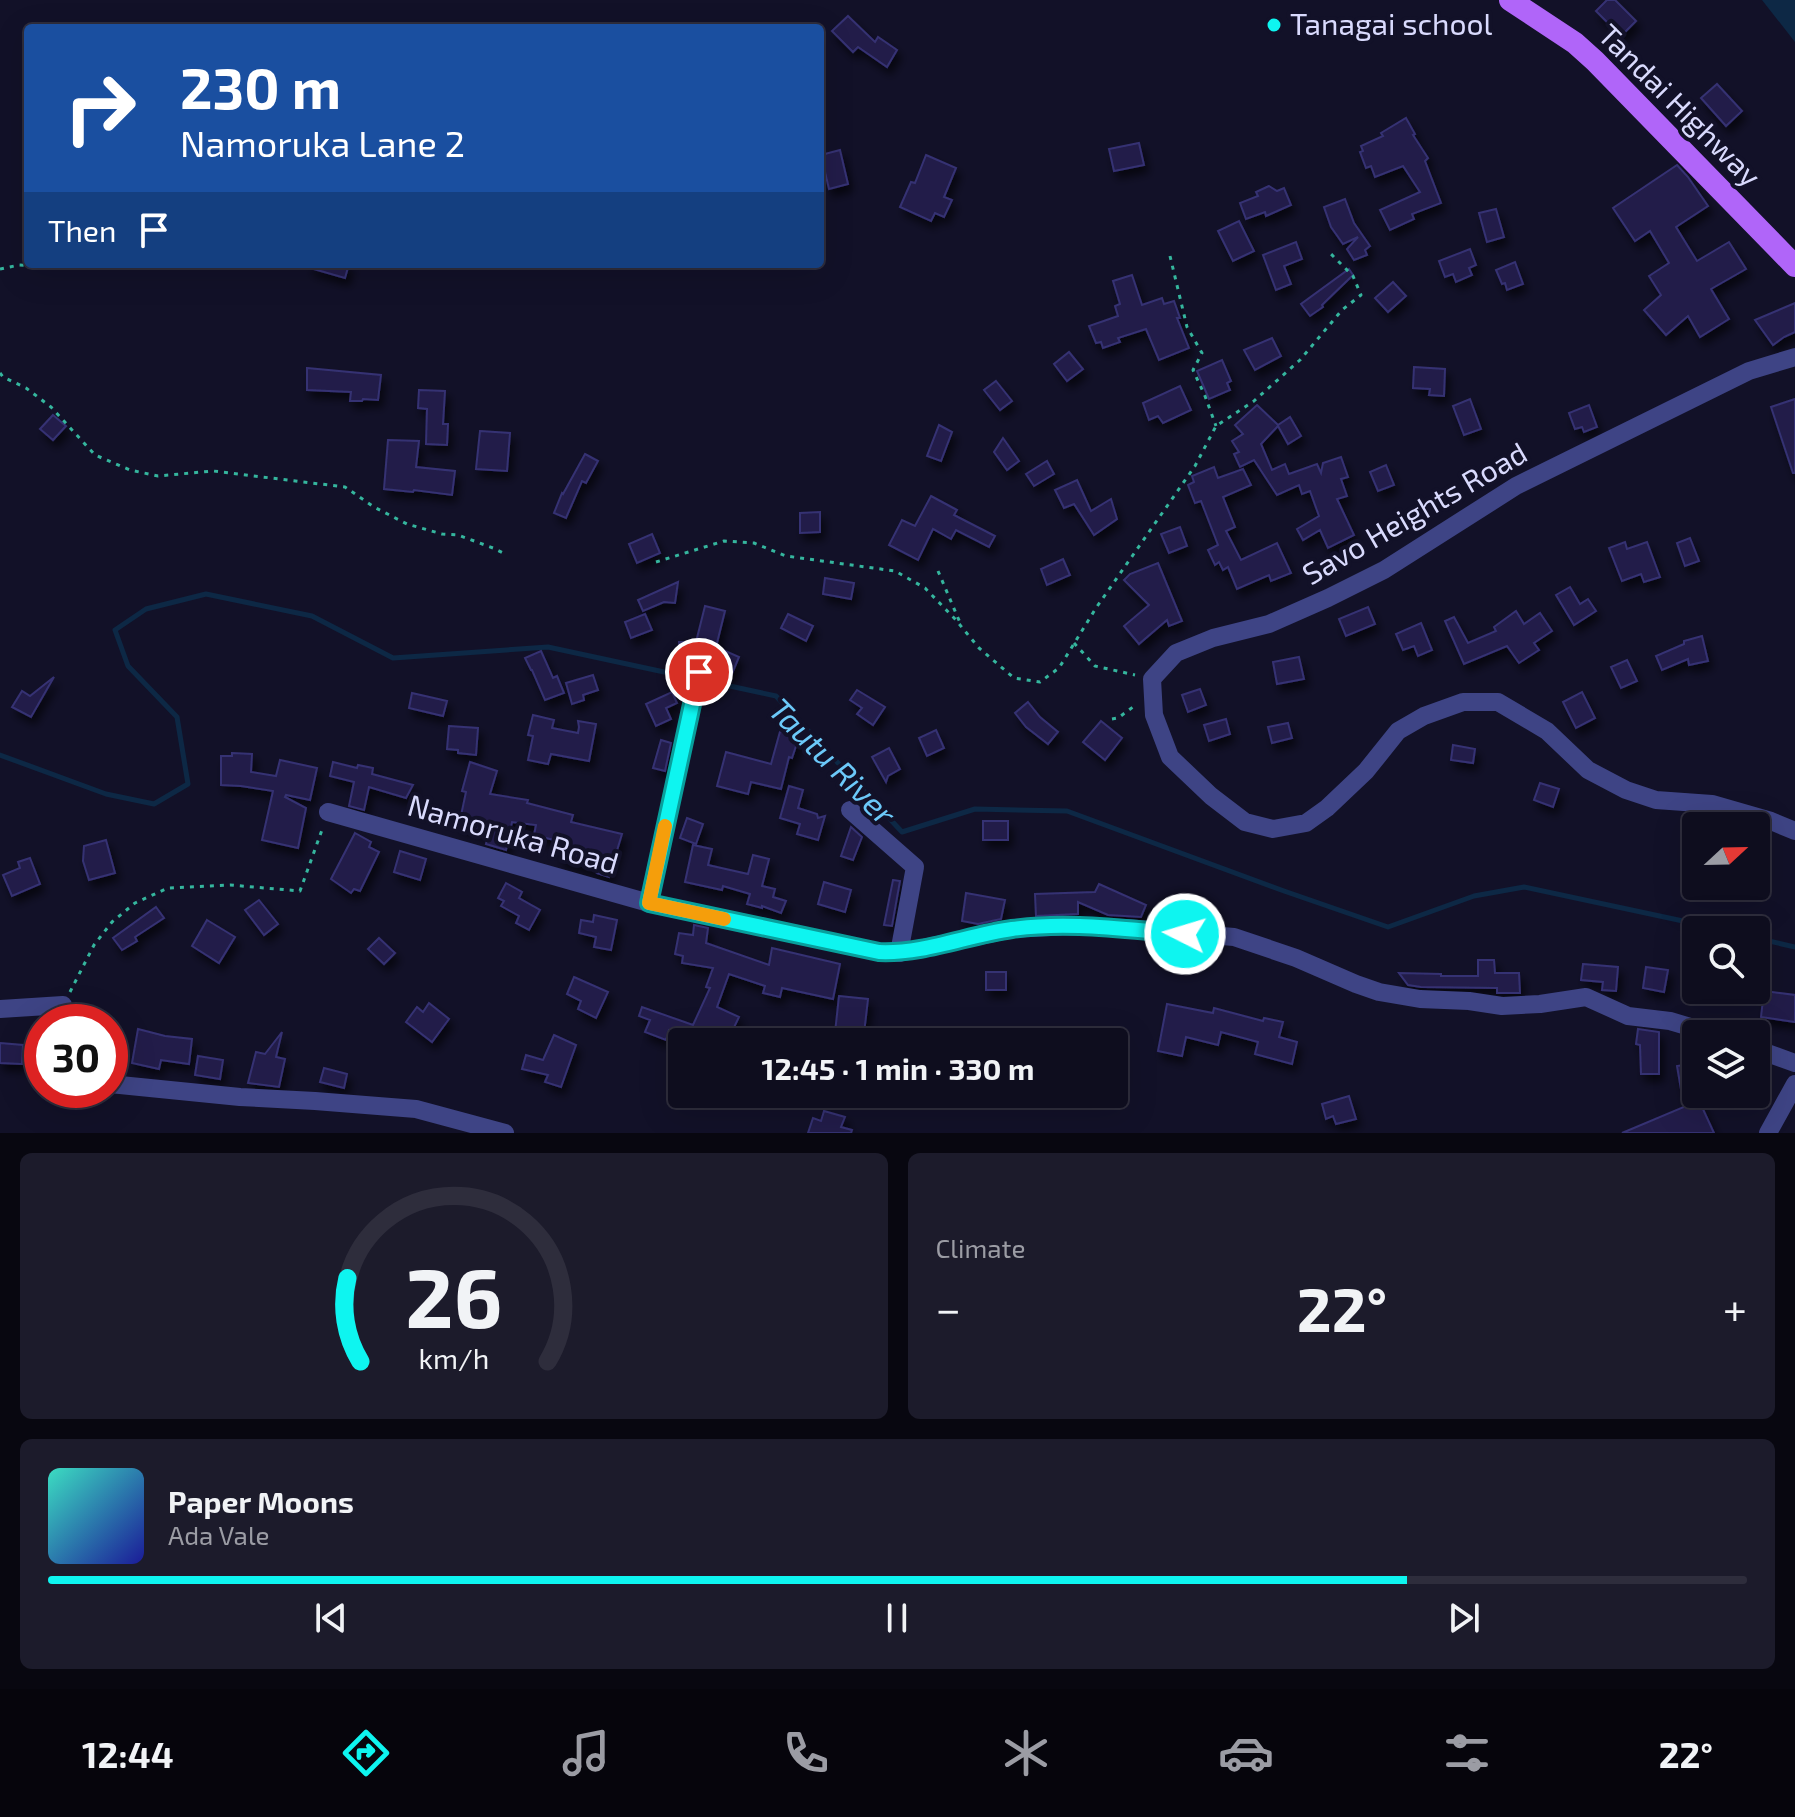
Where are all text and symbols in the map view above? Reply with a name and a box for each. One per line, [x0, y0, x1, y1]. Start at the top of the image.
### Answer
place label: Tanagai school [1290, 5, 1493, 41]
marker: Tanagai school [1265, 16, 1283, 34]
street label: Tandai Highway [1592, 16, 1769, 193]
text: 230 m [180, 53, 341, 120]
icon: right [48, 56, 152, 160]
text: Namoruka Lane 2 [180, 121, 465, 164]
icon: arrive [132, 208, 176, 252]
text: Then [48, 212, 116, 248]
street label: Savo Heights Road [1295, 433, 1533, 591]
pin [665, 638, 733, 706]
icon: arrive [677, 650, 721, 694]
water label: Tautu River [762, 689, 906, 833]
street label: Namoruka Road [404, 786, 623, 880]
north arrow [1682, 812, 1770, 900]
map controls [1682, 812, 1770, 1108]
position arrow [1143, 892, 1227, 976]
button: search [1682, 916, 1770, 1004]
speed limit sign: 30 [24, 1004, 128, 1108]
button: layers [1682, 1020, 1770, 1108]
text: 12:45 · 1 min · 330 m [762, 1050, 1034, 1086]
text: Climate [936, 1232, 1025, 1263]
text: 26 [405, 1245, 502, 1345]
text: 22° [1297, 1272, 1387, 1344]
text: − [936, 1281, 961, 1334]
text: + [1723, 1281, 1747, 1334]
text: km/h [418, 1340, 489, 1375]
text: Paper Moons [168, 1483, 354, 1519]
text: Ada Vale [168, 1519, 270, 1550]
icon: previous [309, 1596, 353, 1640]
icon: pause [875, 1596, 919, 1640]
icon: next [1442, 1596, 1486, 1640]
icon: directions [338, 1725, 394, 1781]
icon: music [558, 1725, 614, 1781]
icon: phone [778, 1725, 834, 1781]
icon: climate [998, 1725, 1054, 1781]
icon: car [1218, 1725, 1274, 1781]
icon: filters [1439, 1725, 1495, 1781]
text: 12:44 [82, 1732, 174, 1775]
text: 22° [1659, 1732, 1713, 1775]

